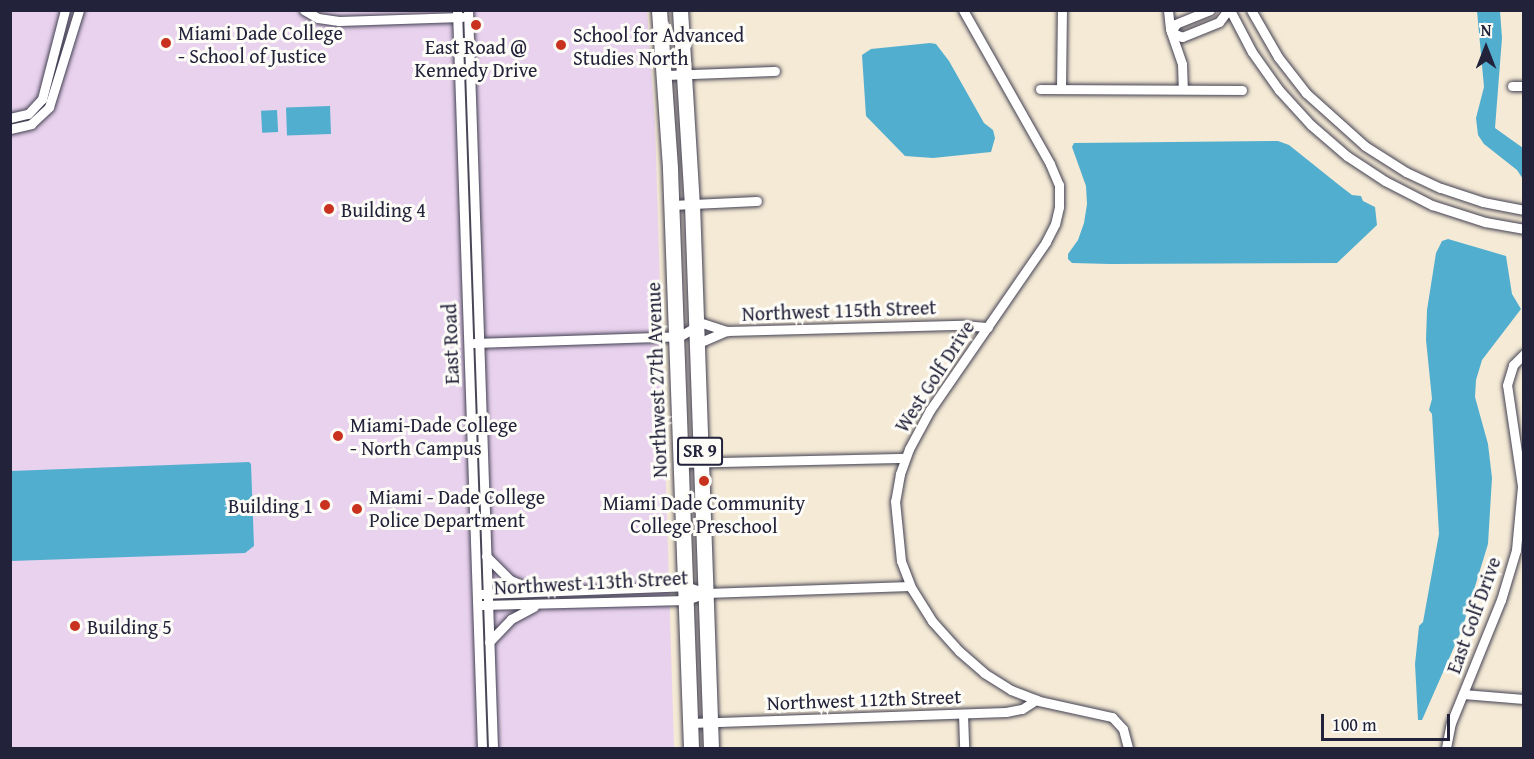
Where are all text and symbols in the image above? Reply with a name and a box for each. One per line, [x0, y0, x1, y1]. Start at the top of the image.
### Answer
marker: East Road @ Kennedy Drive [469, 18, 483, 32]
north arrow [1456, 18, 1516, 78]
text: N [1481, 18, 1491, 42]
place label: Miami Dade College - School of Justice [178, 20, 343, 67]
place label: School for Advanced Studies North [573, 22, 744, 69]
place label: East Road @ Kennedy Drive [415, 35, 537, 82]
marker: Miami Dade College - School of Justice [159, 36, 173, 50]
marker: School for Advanced Studies North [554, 38, 568, 52]
place label: Building 4 [341, 197, 426, 221]
marker: Building 4 [322, 202, 336, 216]
street label: Northwest 27th Avenue [641, 282, 671, 478]
street label: Northwest 115th Street [741, 295, 937, 325]
street label: East Road [437, 303, 463, 385]
street label: West Golf Drive [889, 316, 979, 436]
place label: Miami-Dade College - North Campus [350, 412, 517, 459]
marker: Miami-Dade College - North Campus [331, 429, 345, 443]
road number: SR 9 [676, 436, 724, 466]
marker: Miami Dade Community College Preschool [697, 474, 711, 488]
place label: Miami - Dade College Police Department [369, 485, 545, 532]
place label: Miami Dade Community College Preschool [603, 490, 805, 537]
place label: Building 1 [228, 493, 313, 517]
marker: Building 1 [318, 498, 332, 512]
marker: Miami - Dade College Police Department [350, 502, 364, 516]
street label: East Golf Drive [1441, 553, 1505, 677]
street label: Northwest 113th Street [493, 565, 689, 599]
place label: Building 5 [87, 614, 172, 638]
marker: Building 5 [68, 619, 82, 633]
street label: Northwest 112th Street [766, 684, 962, 714]
scale bar [1324, 702, 1453, 740]
text: 100 m [1332, 711, 1377, 738]

